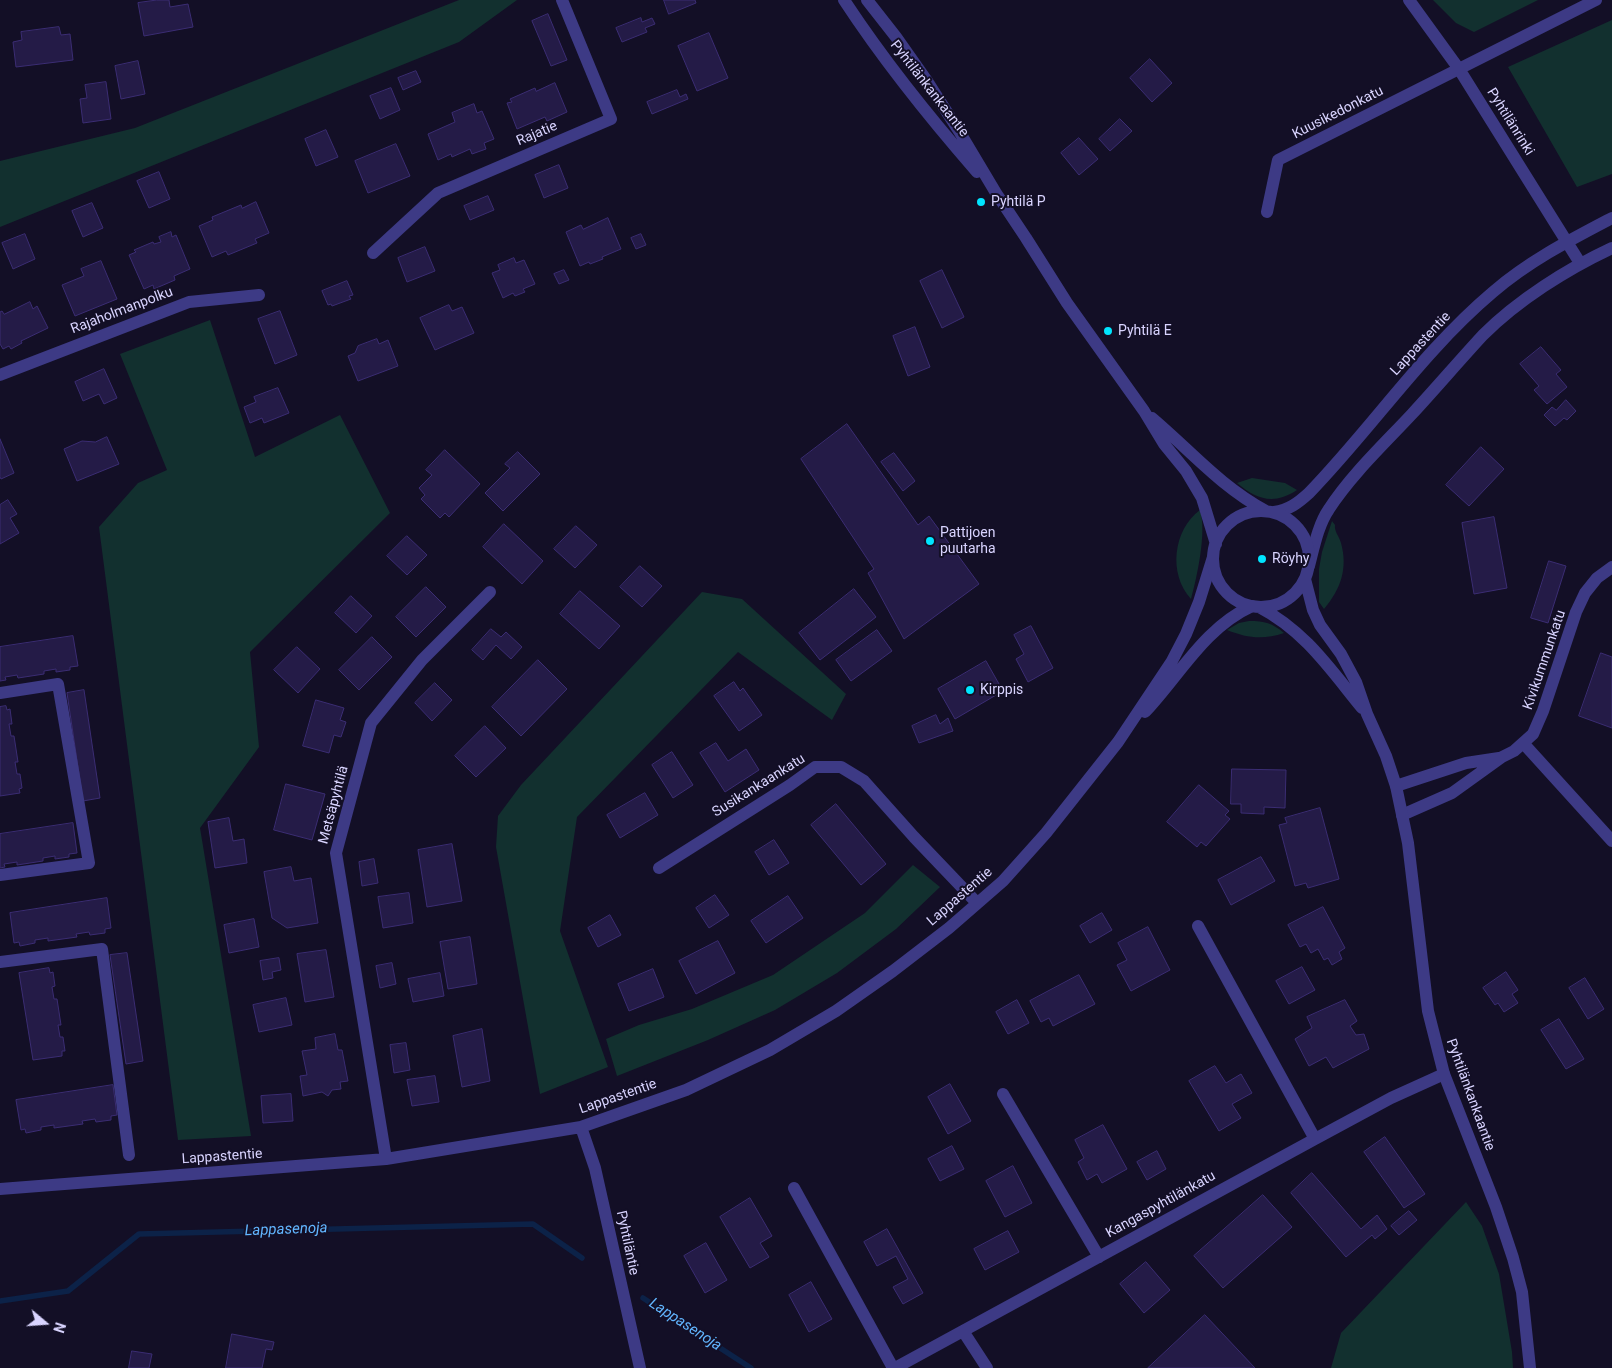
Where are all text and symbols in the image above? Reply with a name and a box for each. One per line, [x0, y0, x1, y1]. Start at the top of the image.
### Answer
street label: Pyhtilänkankaantie [886, 37, 972, 141]
street label: Kuusikedonkatu [1290, 83, 1386, 143]
street label: Pyhtilänrinki [1483, 85, 1537, 159]
street label: Rajatie [514, 118, 560, 150]
place label: Pyhtilä P [991, 194, 1046, 210]
marker: Pyhtilä P [975, 196, 987, 208]
street label: Rajaholmanpolku [69, 284, 175, 338]
street label: Lappastentie [1387, 309, 1455, 379]
place label: Pyhtilä E [1118, 323, 1172, 339]
marker: Pyhtilä E [1102, 325, 1114, 337]
place label: Pattijoen puutarha [940, 525, 996, 558]
marker: Pattijoen puutarha [924, 535, 936, 547]
place label: Röyhy [1272, 551, 1309, 567]
marker: Röyhy [1256, 553, 1268, 565]
street label: Kivikummunkatu [1520, 608, 1570, 712]
place label: Kirppis [980, 682, 1023, 698]
marker: Kirppis [964, 684, 976, 696]
street label: Susikankaankatu [710, 751, 808, 821]
street label: Metsäpyhtilä [316, 764, 352, 846]
street label: Lappastentie [924, 864, 996, 930]
street label: Pyhtilänkankaantie [1442, 1037, 1498, 1153]
street label: Lappastentie [577, 1076, 659, 1118]
street label: Lappastentie [181, 1146, 263, 1168]
street label: Kangaspyhtilänkatu [1103, 1168, 1219, 1242]
street label: Pyhtiläntie [612, 1209, 642, 1277]
water label: Lappasenoja [244, 1220, 328, 1240]
water label: Lappasenoja [645, 1295, 725, 1355]
north arrow [20, 1298, 70, 1348]
text: N [50, 1320, 68, 1335]

